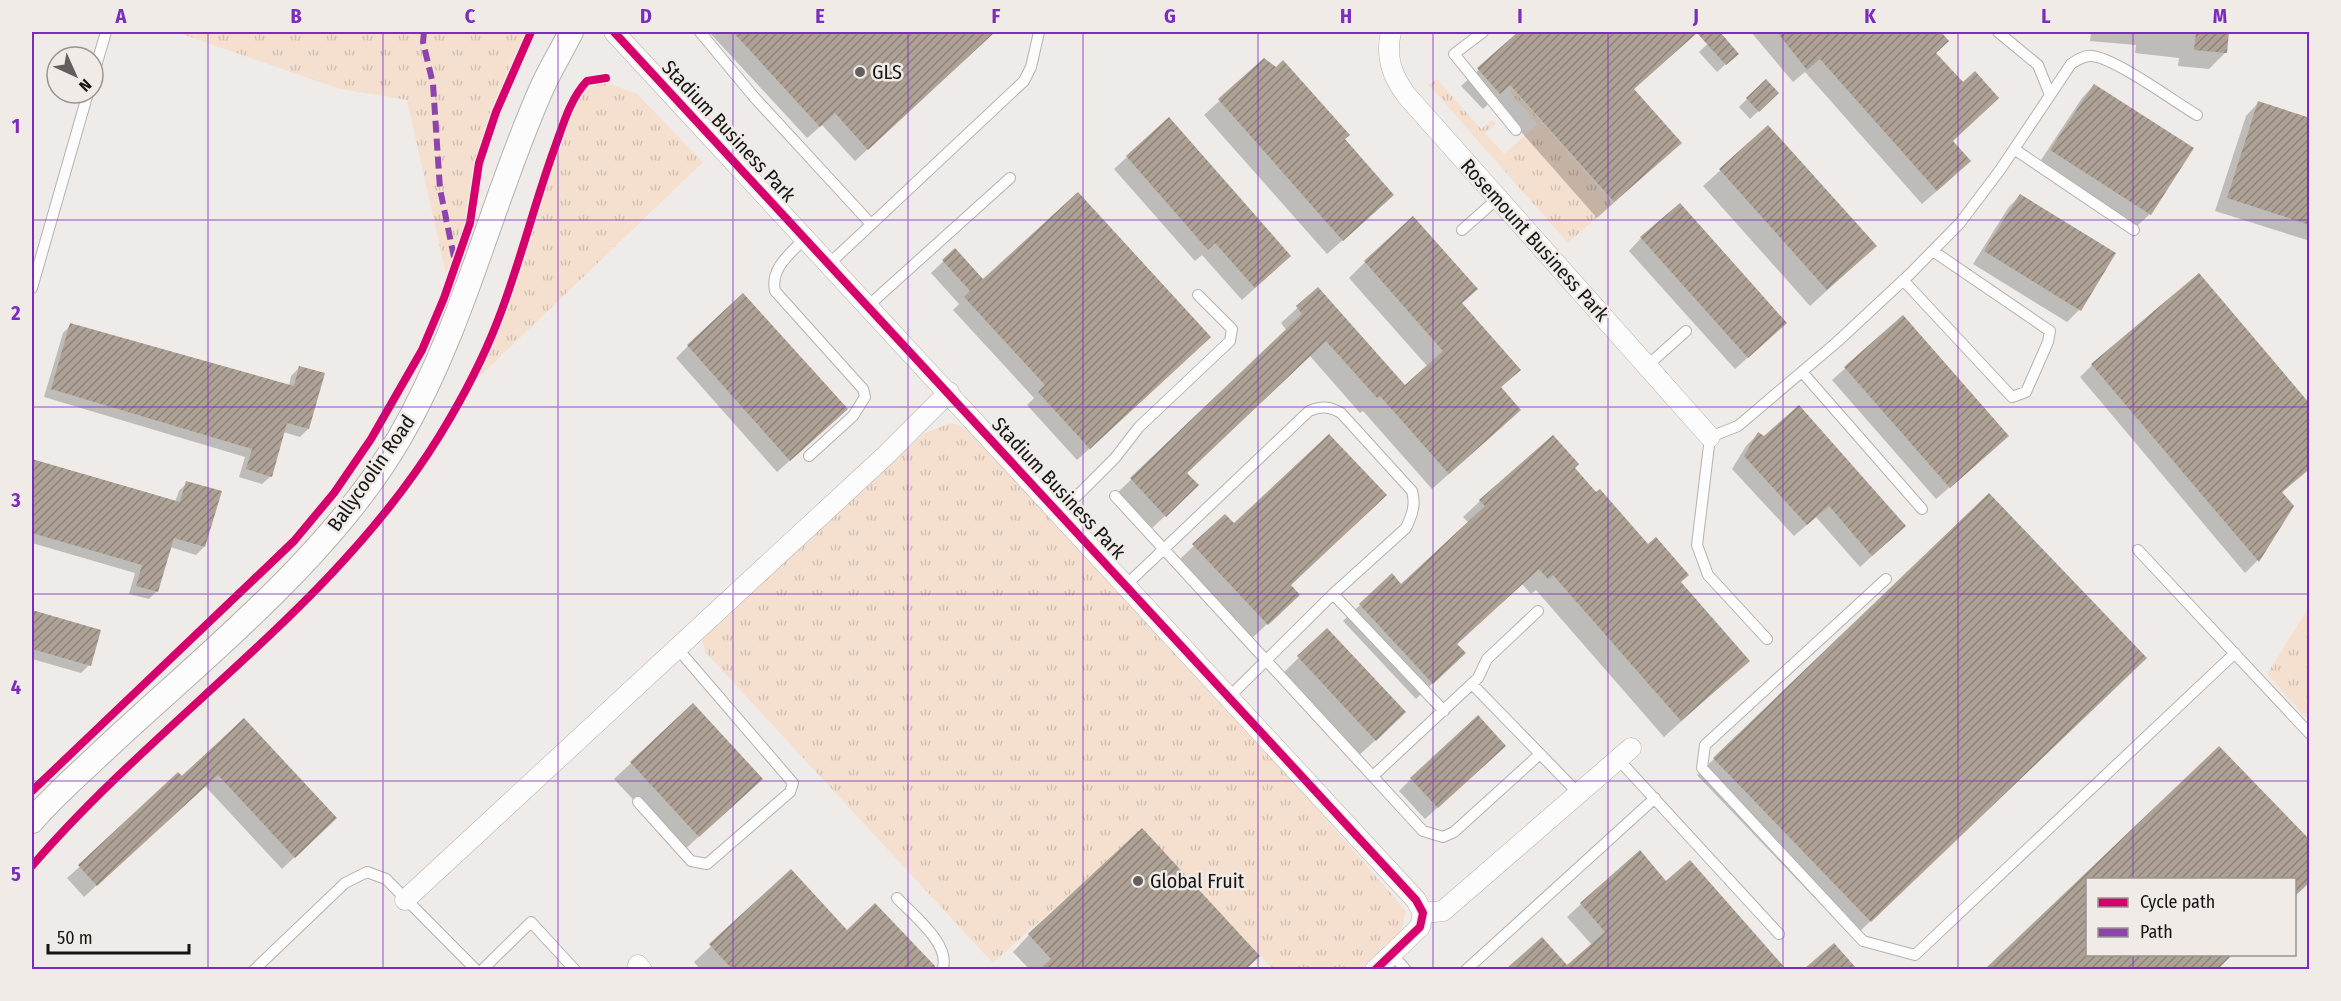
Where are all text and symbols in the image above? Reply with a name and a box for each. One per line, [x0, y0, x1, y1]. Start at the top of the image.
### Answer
text: A [115, 4, 128, 28]
text: B [290, 4, 302, 28]
text: C [465, 4, 476, 28]
text: D [640, 4, 652, 28]
text: E [815, 4, 825, 28]
text: F [992, 4, 1001, 28]
text: G [1164, 4, 1176, 28]
text: H [1340, 4, 1352, 28]
text: I [1517, 4, 1523, 28]
text: J [1692, 4, 1699, 28]
text: K [1864, 4, 1876, 28]
text: L [2041, 4, 2051, 28]
text: M [2213, 4, 2227, 28]
north arrow [45, 45, 105, 105]
street label: Stadium Business Park [657, 55, 801, 207]
place label: GLS [872, 60, 902, 84]
marker: GLS [853, 65, 867, 79]
text: N [75, 75, 95, 95]
text: 1 [12, 114, 20, 138]
street label: Rosemount Business Park [1456, 154, 1615, 327]
text: 2 [10, 301, 21, 325]
street label: Ballycoolin Road [322, 410, 420, 536]
street label: Stadium Business Park [987, 412, 1131, 564]
text: 3 [10, 488, 21, 512]
text: 4 [11, 675, 21, 699]
text: 5 [11, 862, 21, 886]
place label: Global Fruit [1150, 869, 1245, 893]
marker: Global Fruit [1131, 874, 1145, 888]
legend [2086, 878, 2296, 956]
text: Cycle path [2140, 891, 2215, 913]
scale bar [48, 917, 189, 955]
text: Path [2140, 921, 2173, 943]
text: 50 m [57, 927, 93, 949]

